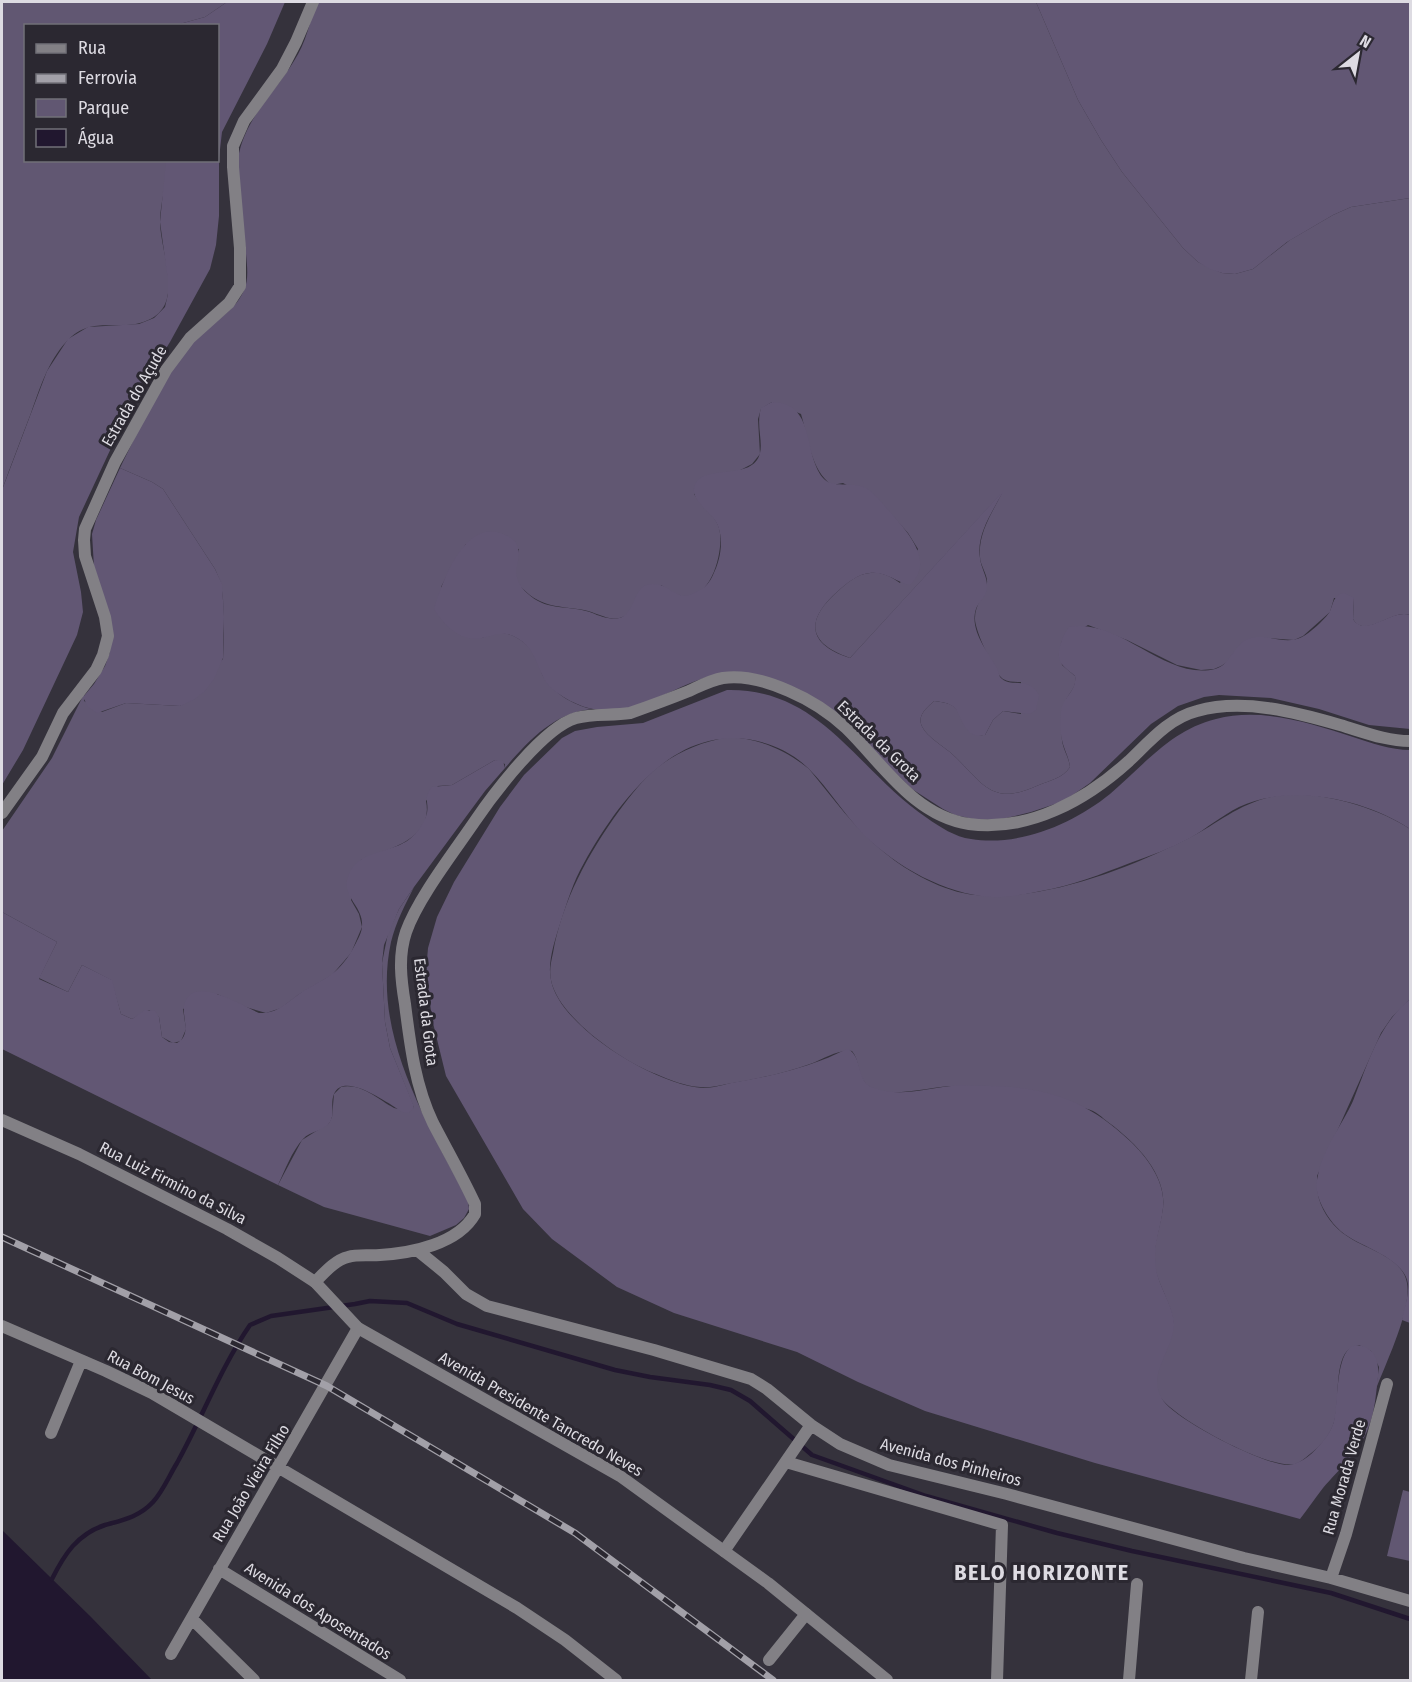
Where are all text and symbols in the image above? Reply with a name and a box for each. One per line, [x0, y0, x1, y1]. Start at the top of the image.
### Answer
legend [24, 24, 219, 162]
north arrow [1328, 24, 1388, 84]
text: N [1356, 31, 1374, 52]
text: Rua [78, 37, 106, 59]
text: Ferrovia [78, 67, 137, 89]
text: Parque [78, 97, 129, 119]
text: Água [78, 126, 114, 149]
street label: Estrada do Açude [97, 342, 171, 450]
street label: Estrada da Grota [833, 696, 925, 786]
street label: Estrada da Grota [410, 957, 442, 1067]
street label: Rua Luiz Firmino da Silva [97, 1138, 250, 1228]
street label: Rua Bom Jesus [104, 1346, 198, 1408]
street label: Avenida Presidente Tancredo Neves [436, 1348, 647, 1480]
street label: Rua Morada Verde [1318, 1417, 1370, 1537]
street label: Rua João Vieira Filho [208, 1421, 294, 1545]
street label: Avenida dos Pinheiros [878, 1434, 1024, 1490]
street label: Avenida dos Aposentados [241, 1558, 395, 1664]
district label: BELO HORIZONTE [954, 1559, 1130, 1586]

